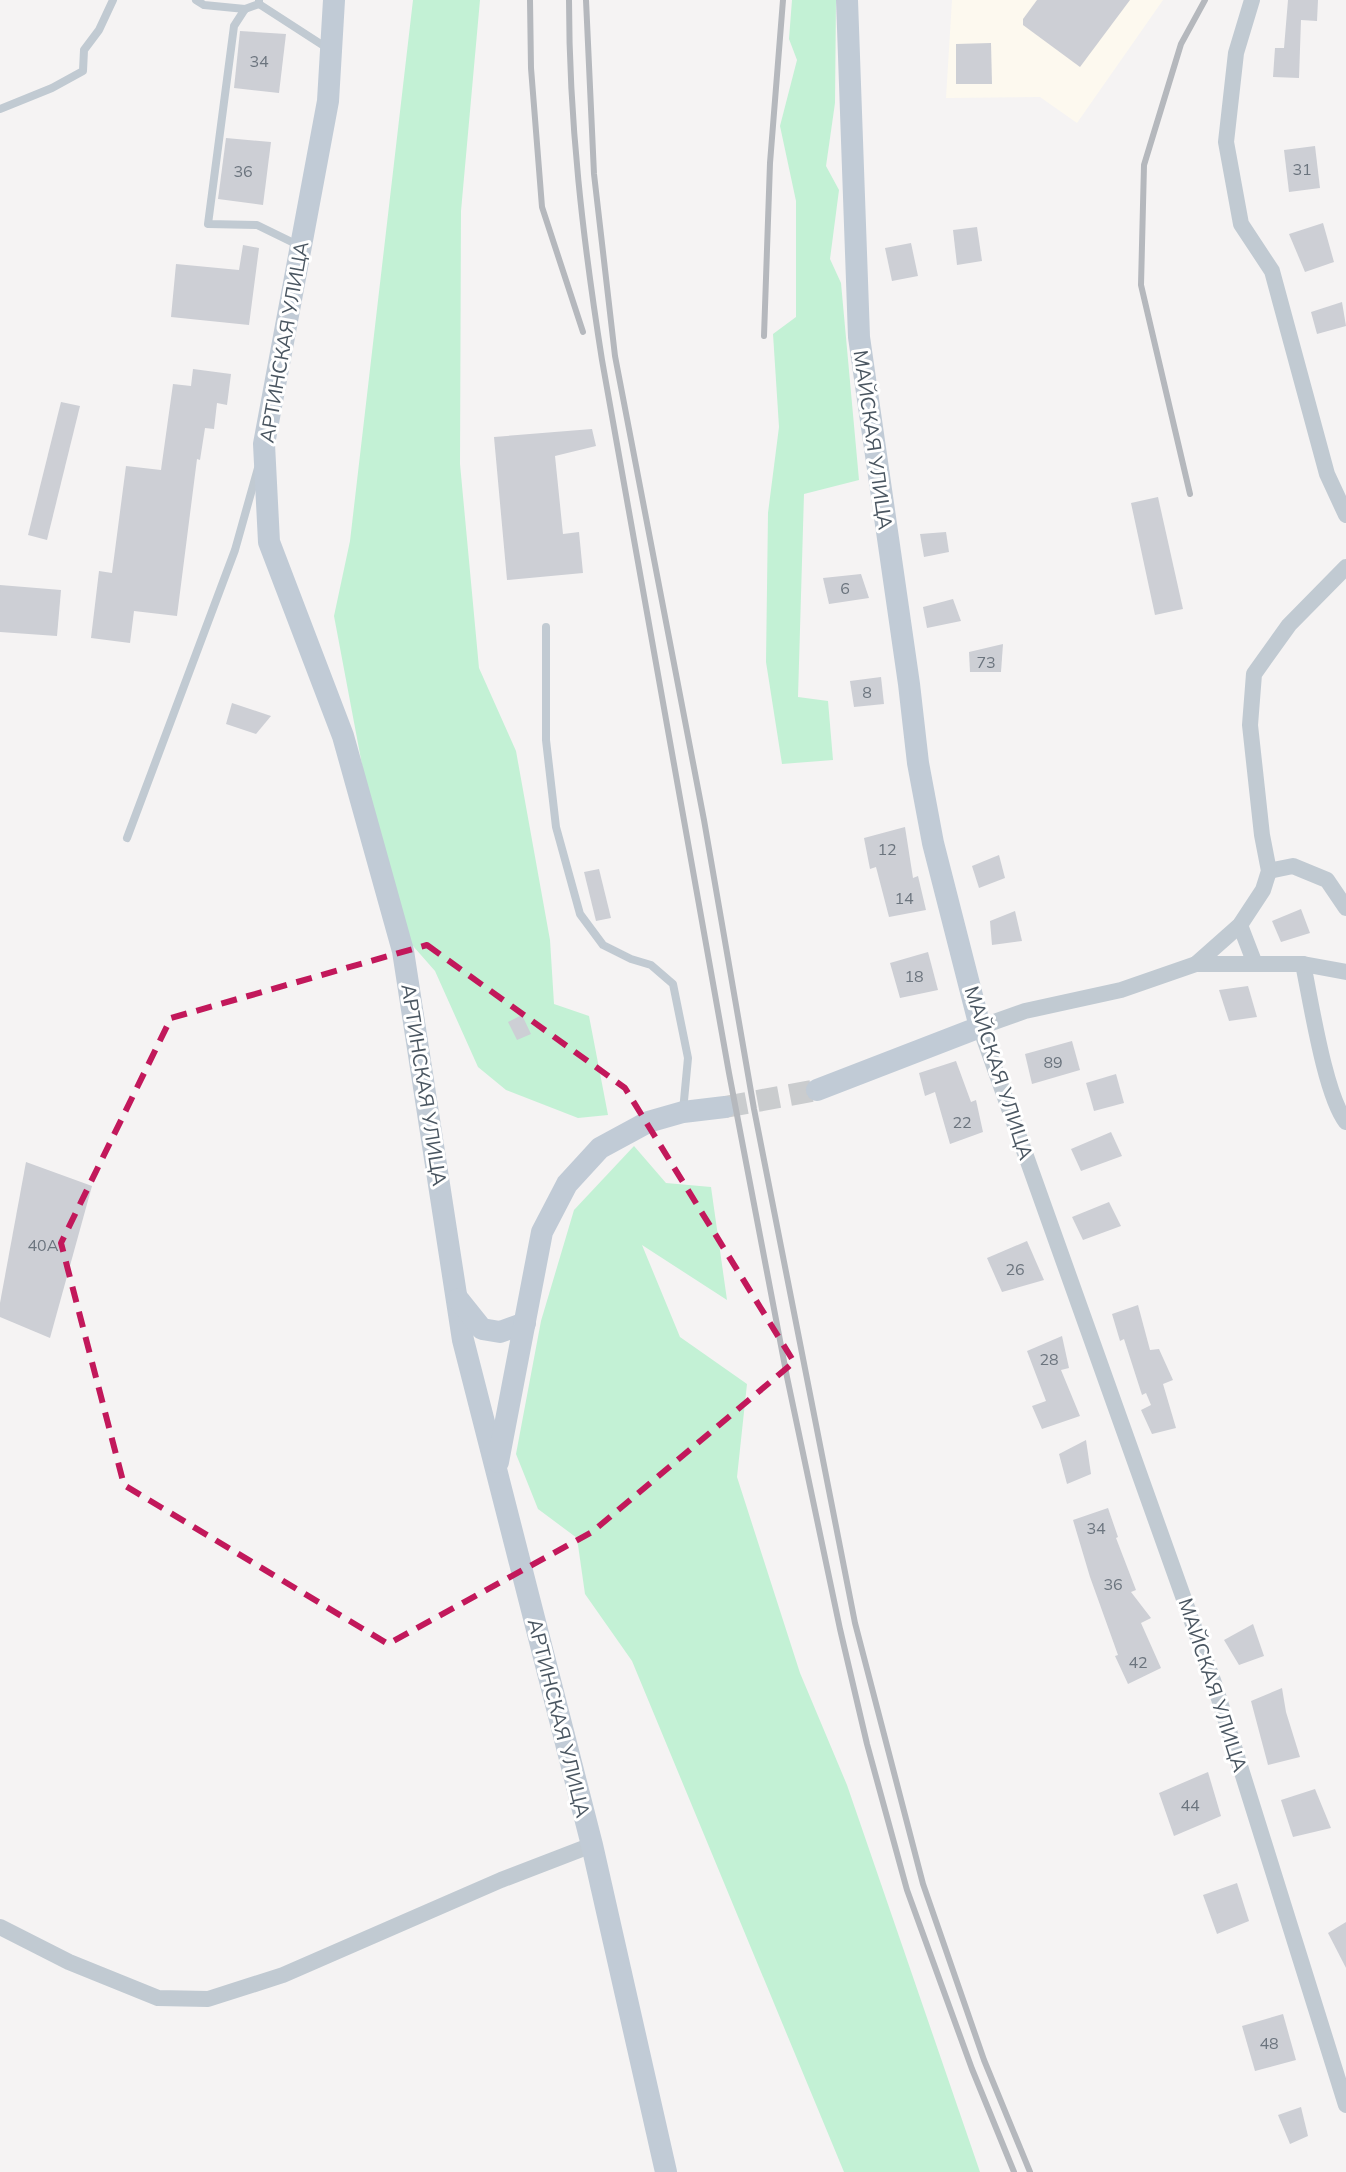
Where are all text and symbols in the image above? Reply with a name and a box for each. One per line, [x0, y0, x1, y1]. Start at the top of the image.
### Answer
house number: 34 [249, 51, 269, 71]
house number: 31 [1292, 159, 1312, 179]
house number: 36 [233, 161, 253, 181]
street label: АРТИНСКАЯ УЛИЦА [253, 239, 314, 445]
street label: МАЙСКАЯ УЛИЦА [849, 348, 899, 532]
house number: 6 [840, 578, 850, 598]
house number: 73 [976, 652, 996, 672]
house number: 8 [862, 682, 872, 702]
house number: 12 [877, 839, 897, 859]
house number: 14 [894, 888, 914, 908]
house number: 18 [904, 966, 924, 986]
street label: АРТИНСКАЯ УЛИЦА [396, 982, 453, 1188]
street label: МАЙСКАЯ УЛИЦА [960, 983, 1039, 1163]
house number: 89 [1043, 1052, 1063, 1072]
house number: 22 [952, 1112, 972, 1132]
house number: 40А [28, 1235, 59, 1255]
house number: 26 [1005, 1259, 1025, 1279]
house number: 28 [1039, 1349, 1059, 1369]
house number: 34 [1086, 1518, 1106, 1538]
house number: 36 [1103, 1574, 1123, 1594]
street label: МАЙСКАЯ УЛИЦА [1174, 1595, 1253, 1775]
street label: АРТИНСКАЯ УЛИЦА [523, 1616, 596, 1820]
house number: 42 [1128, 1652, 1148, 1672]
house number: 44 [1180, 1795, 1200, 1815]
house number: 48 [1259, 2033, 1279, 2053]

